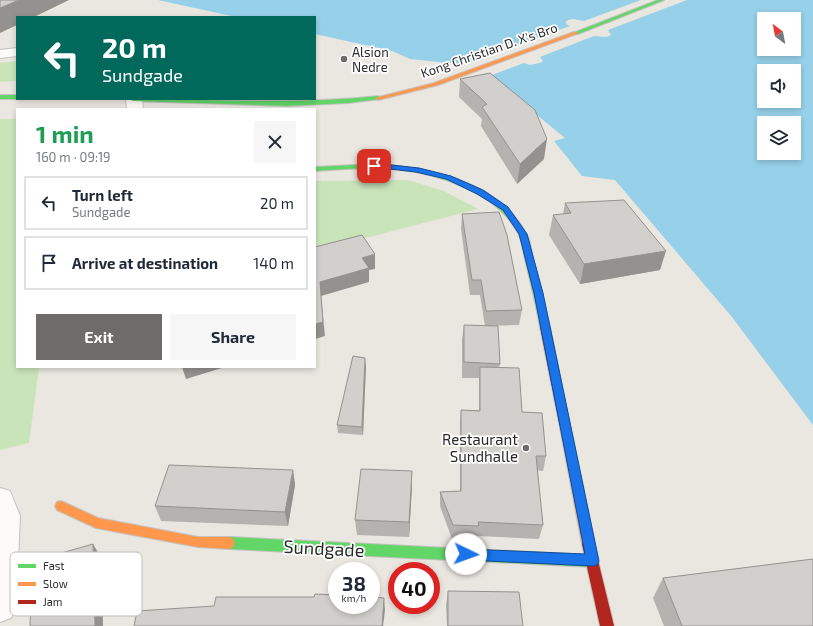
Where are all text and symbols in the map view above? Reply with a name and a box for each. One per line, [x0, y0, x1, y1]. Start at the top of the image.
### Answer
north arrow [757, 12, 801, 56]
map controls [757, 12, 801, 160]
street label: Kong Christian D. X's Bro [419, 19, 559, 81]
text: 20 m [102, 30, 167, 64]
icon: left [36, 32, 88, 84]
place label: Alsion Nedre [352, 44, 389, 75]
marker: Alsion Nedre [339, 54, 349, 64]
text: Sundgade [102, 64, 183, 86]
button: sound [757, 64, 801, 108]
button: layers [757, 116, 801, 160]
text: 1 min [36, 119, 94, 148]
button: close [254, 121, 296, 163]
text: 160 m · 09:19 [36, 149, 111, 165]
pin [357, 149, 391, 183]
icon: arrive [363, 155, 385, 177]
text: Turn left [72, 186, 133, 204]
icon: left [38, 192, 60, 214]
text: 20 m [260, 194, 294, 212]
text: Sundgade [72, 204, 130, 220]
icon: arrive [38, 252, 60, 274]
text: Arrive at destination [72, 254, 218, 272]
text: 140 m [253, 254, 294, 272]
button: Exit [36, 314, 162, 360]
button: Share [170, 314, 296, 360]
place label: Restaurant Sundhalle [442, 430, 518, 465]
marker: Restaurant Sundhalle [521, 443, 531, 453]
position arrow [445, 533, 487, 575]
street label: Sundgade [283, 535, 365, 561]
legend [10, 552, 142, 616]
text: Fast [43, 559, 65, 572]
speed limit sign: 40 [388, 562, 440, 614]
text: 38 [342, 571, 366, 595]
text: Slow [43, 577, 68, 590]
text: km/h [342, 592, 366, 604]
text: Jam [43, 595, 62, 608]

